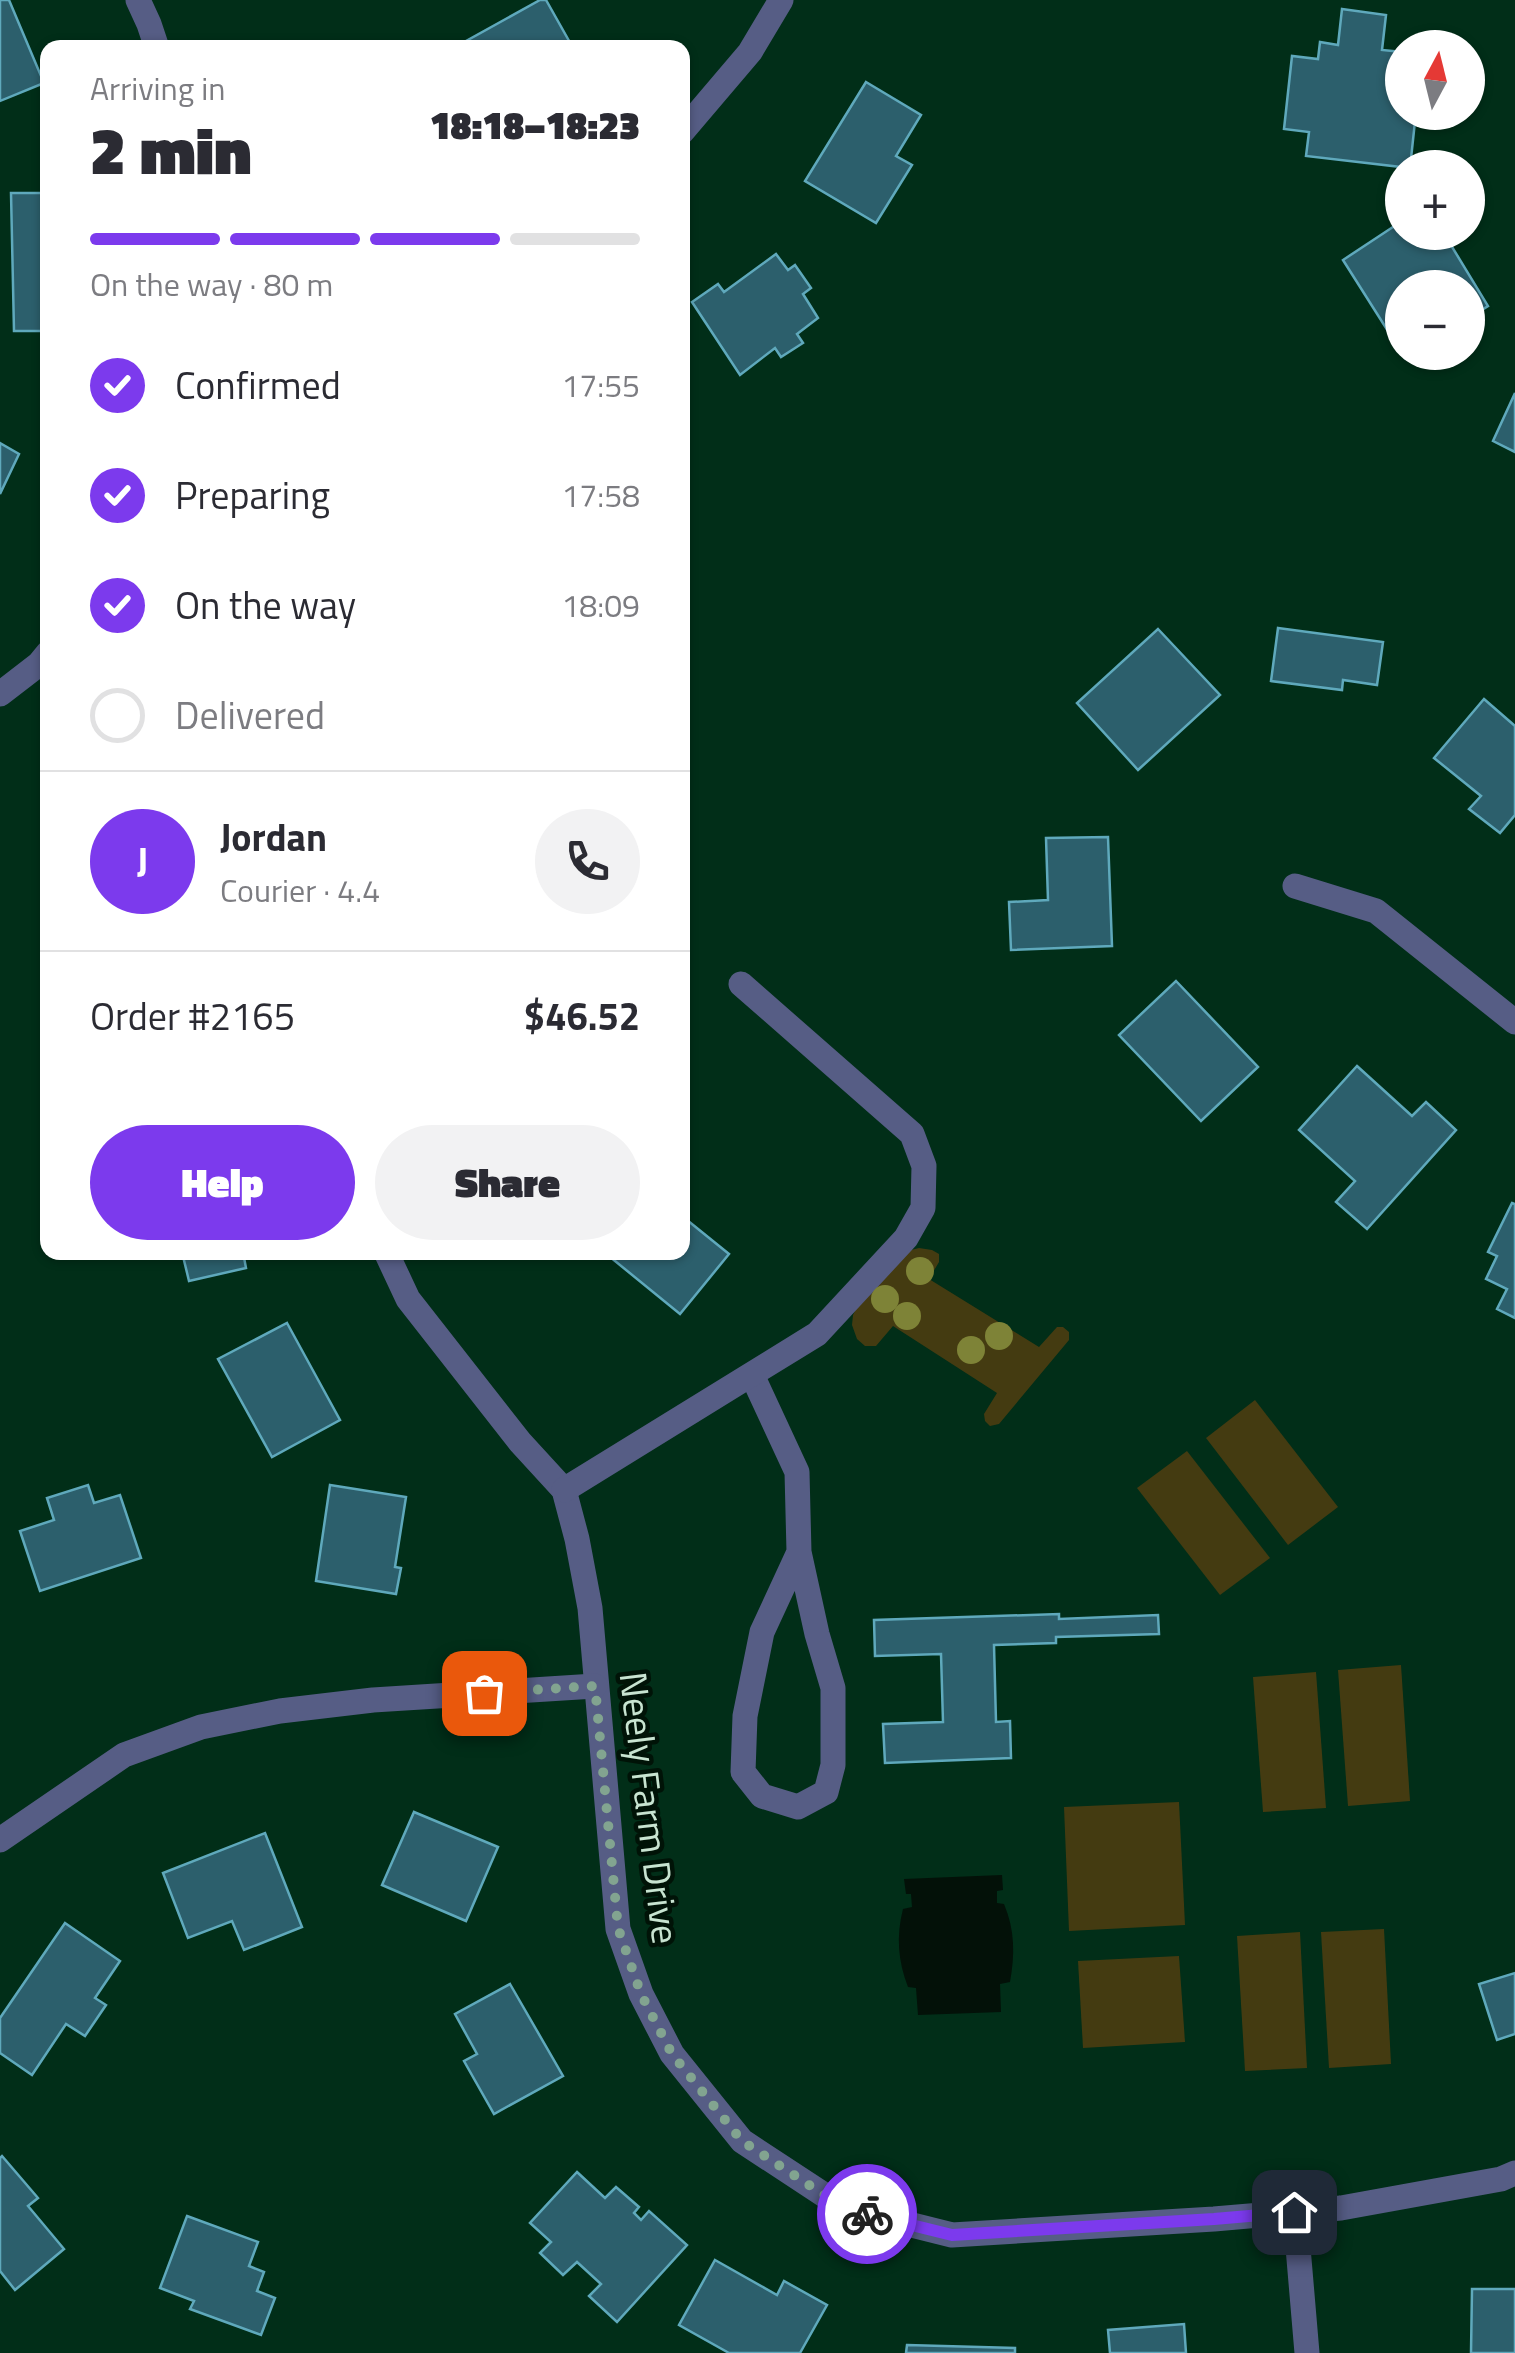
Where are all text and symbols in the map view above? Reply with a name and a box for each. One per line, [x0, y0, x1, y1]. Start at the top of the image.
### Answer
north arrow [1385, 30, 1485, 130]
map controls [1385, 30, 1485, 370]
text: Arriving in [90, 64, 226, 112]
text: 18:18–18:23 [430, 96, 640, 154]
text: 2 min [90, 100, 251, 199]
button: + [1385, 150, 1485, 250]
text: On the way · 80 m [90, 260, 333, 308]
button: − [1385, 270, 1485, 370]
text: Confirmed [175, 356, 341, 414]
icon: check [90, 358, 145, 413]
text: 17:55 [561, 361, 640, 409]
text: Preparing [175, 466, 330, 524]
icon: check [90, 468, 145, 523]
text: 17:58 [561, 471, 640, 519]
text: On the way [175, 576, 356, 634]
icon: check [90, 578, 145, 633]
text: 18:09 [561, 581, 640, 629]
text: Delivered [175, 686, 325, 744]
text: Jordan [220, 808, 327, 866]
button: phone [535, 809, 640, 914]
text: J [137, 832, 148, 890]
text: Courier · 4.4 [220, 866, 380, 914]
text: Order #2165 [90, 987, 295, 1045]
text: $46.52 [524, 987, 640, 1045]
button: Help [90, 1125, 355, 1240]
button: Share [375, 1125, 640, 1240]
pin [442, 1651, 527, 1736]
icon: bag [457, 1666, 512, 1721]
street label: Neely Farm Drive [605, 1669, 695, 1947]
courier [817, 2164, 917, 2264]
pin [1252, 2170, 1337, 2255]
icon: home [1267, 2185, 1322, 2240]
icon: bike [840, 2187, 895, 2242]

